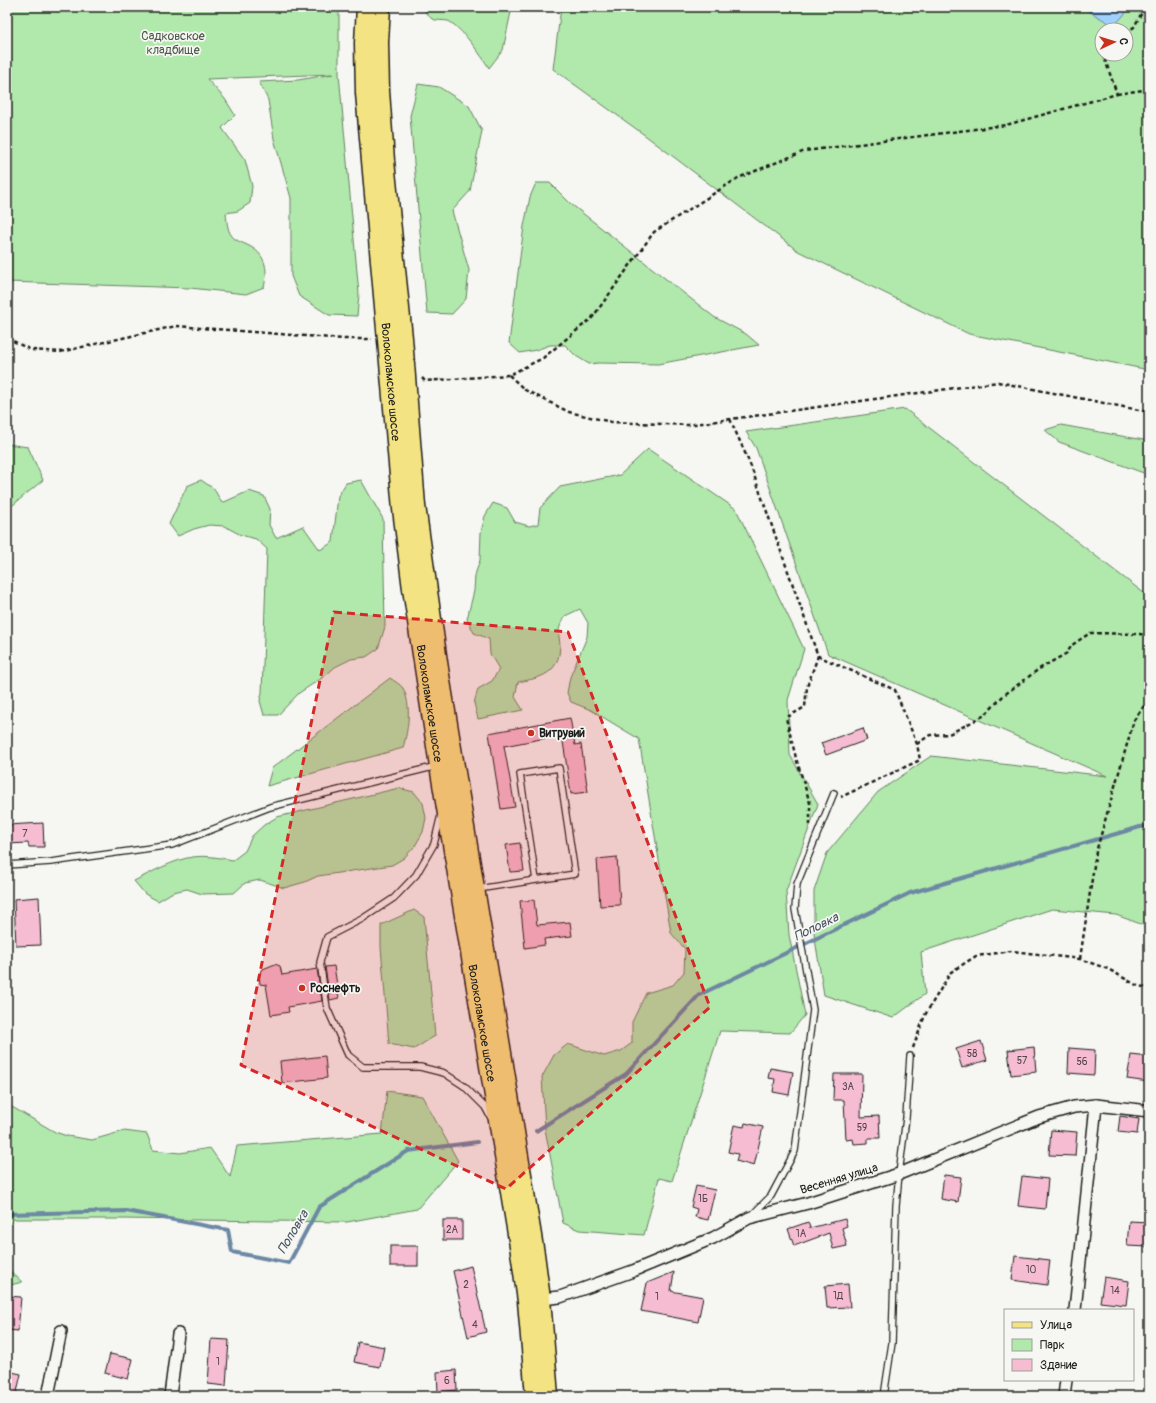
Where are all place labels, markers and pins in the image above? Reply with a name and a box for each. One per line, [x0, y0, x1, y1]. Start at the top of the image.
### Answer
place label: Витрувий [539, 726, 585, 741]
marker: Витрувий [526, 728, 536, 738]
place label: Роснефть [310, 981, 361, 996]
marker: Роснефть [297, 983, 307, 993]

